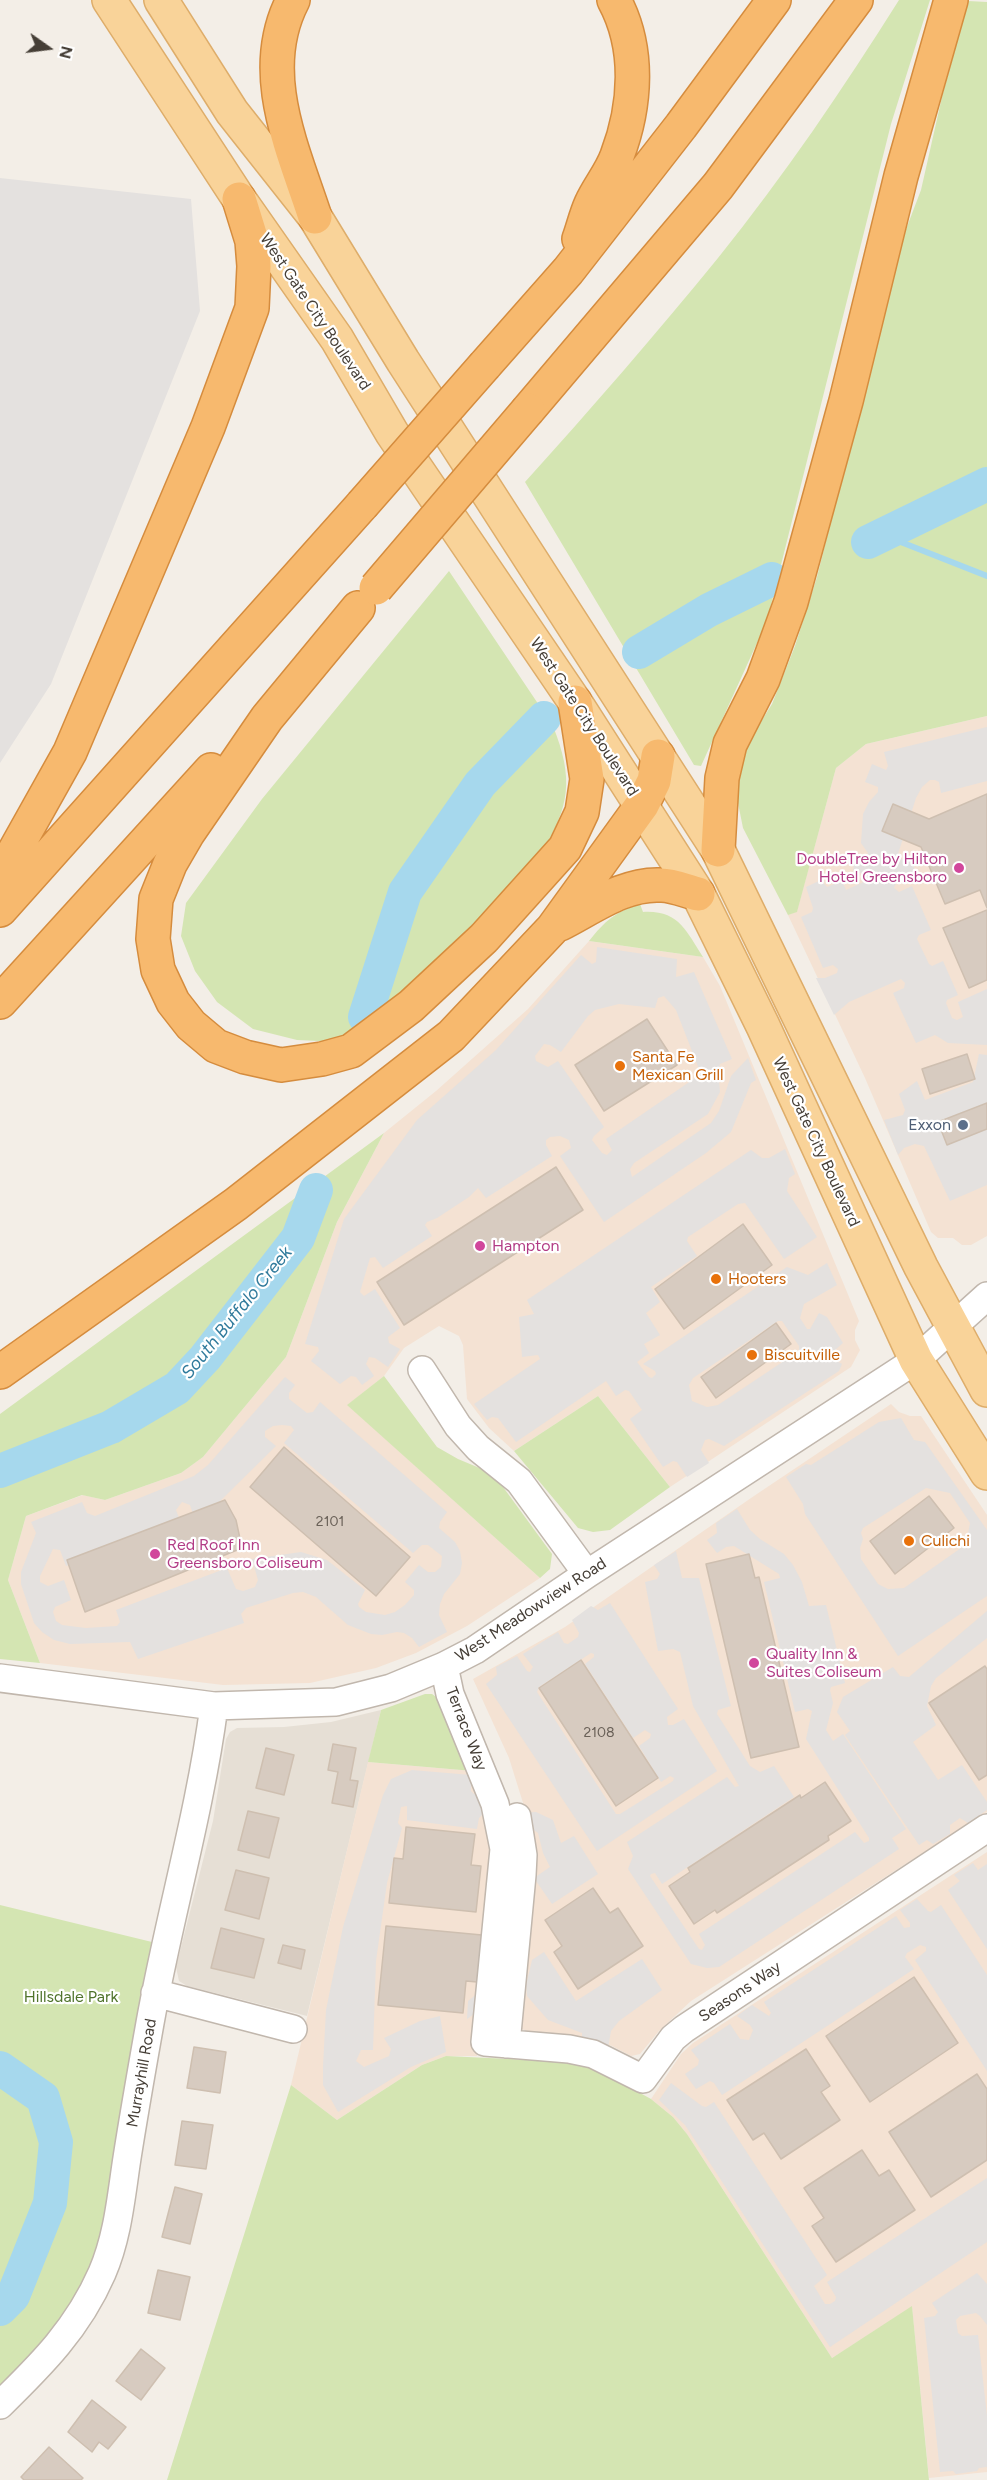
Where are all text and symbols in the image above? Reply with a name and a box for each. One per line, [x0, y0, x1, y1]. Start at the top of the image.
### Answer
north arrow [18, 18, 78, 78]
text: N [55, 44, 77, 61]
street label: West Gate City Boulevard [255, 230, 375, 394]
street label: West Gate City Boulevard [526, 634, 642, 800]
place label: DoubleTree by Hilton Hotel Greensboro [796, 849, 947, 887]
marker: DoubleTree by Hilton Hotel Greensboro [952, 861, 966, 875]
place label: Santa Fe Mexican Grill [632, 1047, 724, 1085]
street label: West Gate City Boulevard [768, 1054, 864, 1230]
marker: Santa Fe Mexican Grill [613, 1059, 627, 1073]
place label: Exxon [908, 1115, 951, 1135]
marker: Exxon [956, 1118, 970, 1132]
place label: Hampton [492, 1236, 559, 1256]
marker: Hampton [473, 1239, 487, 1253]
water label: South Buffalo Creek [177, 1242, 297, 1384]
place label: Hooters [728, 1269, 786, 1289]
marker: Hooters [709, 1272, 723, 1286]
place label: Biscuitville [764, 1345, 840, 1365]
marker: Biscuitville [745, 1348, 759, 1362]
house number: 2101 [316, 1514, 344, 1530]
place label: Culichi [921, 1531, 970, 1551]
marker: Culichi [902, 1534, 916, 1548]
place label: Red Roof Inn Greensboro Coliseum [167, 1535, 323, 1573]
marker: Red Roof Inn Greensboro Coliseum [148, 1547, 162, 1561]
street label: West Meadowview Road [452, 1554, 610, 1666]
place label: Quality Inn & Suites Coliseum [766, 1644, 881, 1682]
marker: Quality Inn & Suites Coliseum [747, 1656, 761, 1670]
street label: Terrace Way [441, 1684, 491, 1774]
house number: 2108 [583, 1725, 615, 1741]
street label: Seasons Way [695, 1957, 785, 2027]
park label: Hillsdale Park [24, 1987, 118, 2007]
street label: Murrayhill Road [123, 2017, 161, 2129]

